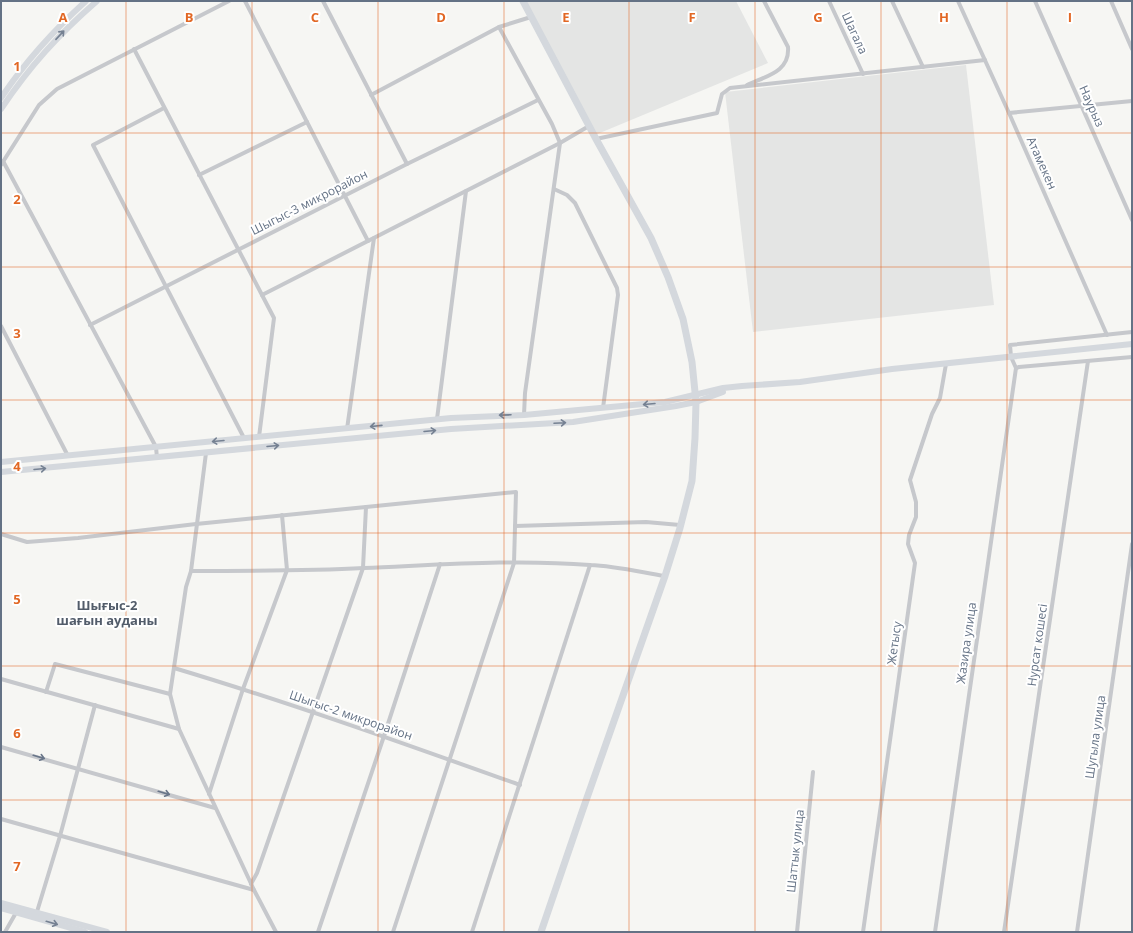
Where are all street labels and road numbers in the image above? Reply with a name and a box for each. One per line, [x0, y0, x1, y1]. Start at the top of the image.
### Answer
street label: Шагала [838, 9, 872, 57]
street label: Наурыз [1075, 82, 1109, 130]
street label: Атамекен [1023, 134, 1061, 192]
street label: Шыгыс-3 микрорайон [248, 165, 370, 239]
street label: Жазира улица [952, 601, 980, 685]
street label: Нурсат кошесi [1023, 603, 1051, 687]
street label: Жетысу [883, 619, 906, 666]
street label: Шыгыс-2 микрорайон [287, 686, 415, 744]
street label: Шугыла улица [1081, 694, 1109, 780]
street label: Шаттык улица [782, 809, 808, 893]

